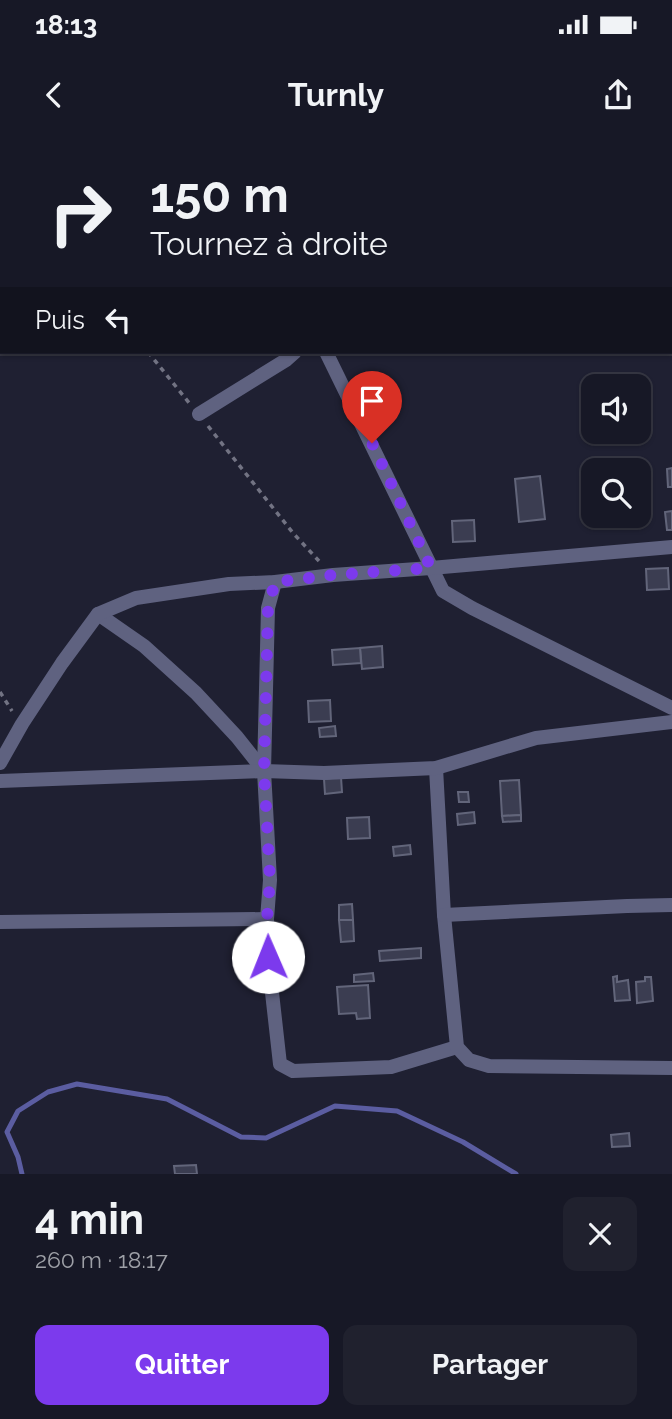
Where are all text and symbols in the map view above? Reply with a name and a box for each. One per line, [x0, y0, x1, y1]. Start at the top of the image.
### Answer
text: 18:13 [35, 10, 97, 40]
icon: back [35, 76, 73, 114]
text: Turnly [288, 76, 384, 113]
icon: share [599, 76, 637, 114]
text: 150 m [150, 166, 289, 223]
icon: right [35, 168, 126, 259]
text: Tournez à droite [150, 225, 388, 262]
icon: left [99, 301, 137, 339]
text: Puis [35, 305, 85, 335]
pin [342, 371, 402, 443]
map controls [581, 374, 651, 528]
button: sound [581, 374, 651, 444]
icon: arrive [353, 382, 391, 420]
button: search [581, 458, 651, 528]
position arrow [231, 920, 305, 994]
text: 4 min [35, 1195, 144, 1244]
button: close [563, 1197, 637, 1271]
text: 260 m · 18:17 [35, 1246, 168, 1273]
button: Quitter [35, 1325, 329, 1405]
button: Partager [343, 1325, 637, 1405]

